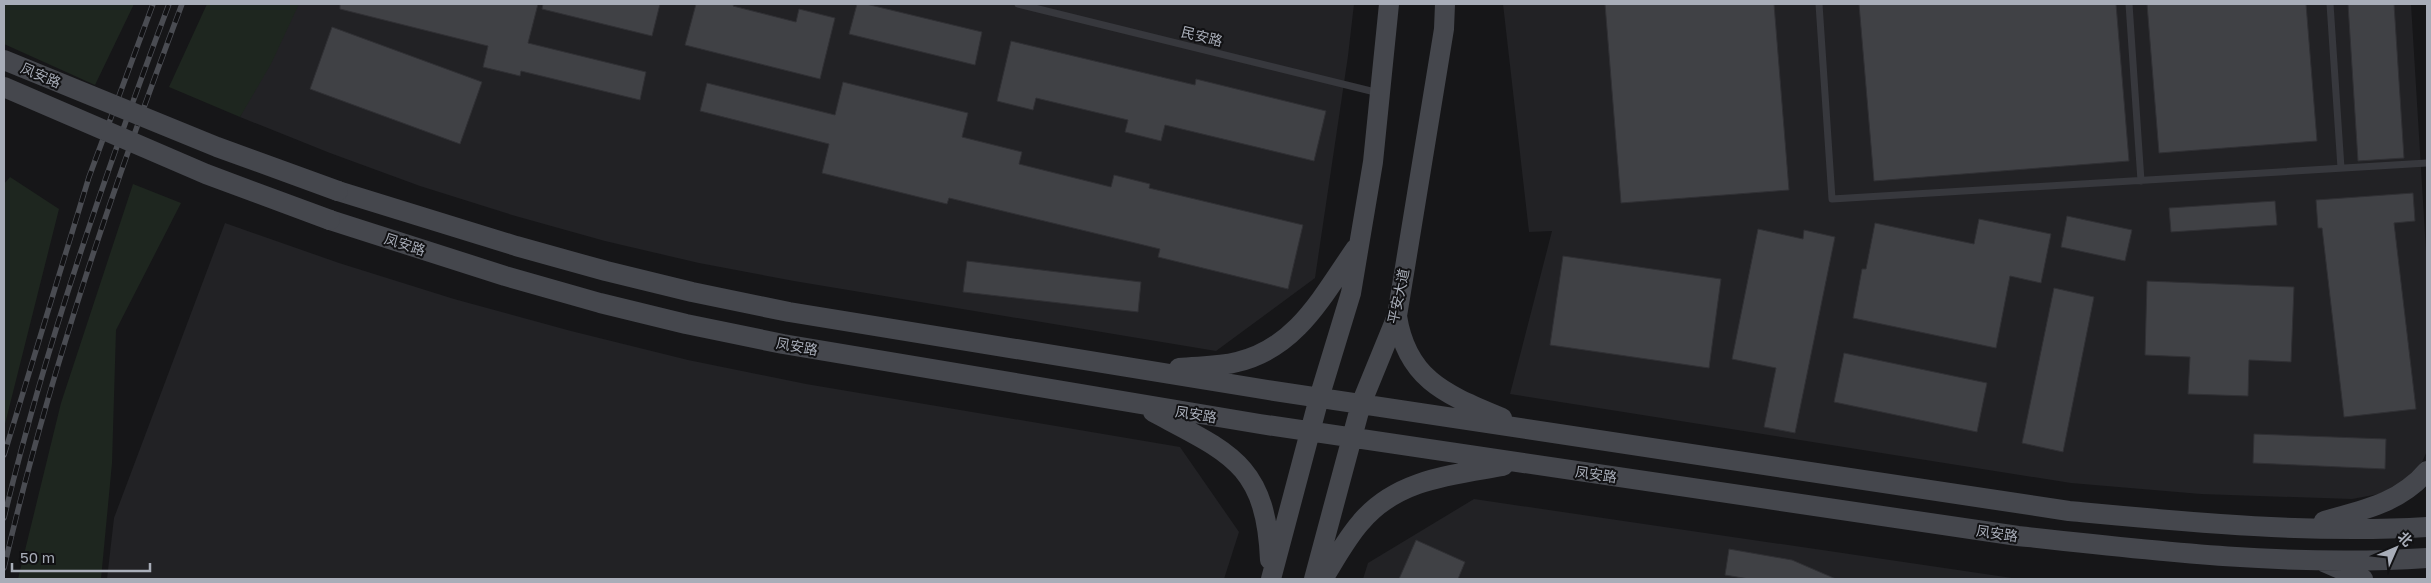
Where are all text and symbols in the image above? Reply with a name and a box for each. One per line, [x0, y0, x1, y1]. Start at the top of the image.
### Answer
street label: 民安路 [1180, 23, 1224, 49]
street label: 凤安路 [18, 59, 64, 91]
street label: 凤安路 [382, 229, 428, 259]
street label: 平安大道 [1384, 267, 1412, 325]
street label: 凤安路 [775, 334, 819, 358]
street label: 凤安路 [1174, 402, 1218, 426]
street label: 凤安路 [1574, 463, 1618, 485]
street label: 凤安路 [1975, 522, 2019, 544]
north arrow [2371, 523, 2421, 573]
text: 北 [2395, 527, 2417, 549]
scale bar [12, 540, 150, 572]
text: 50 m [20, 548, 55, 566]

